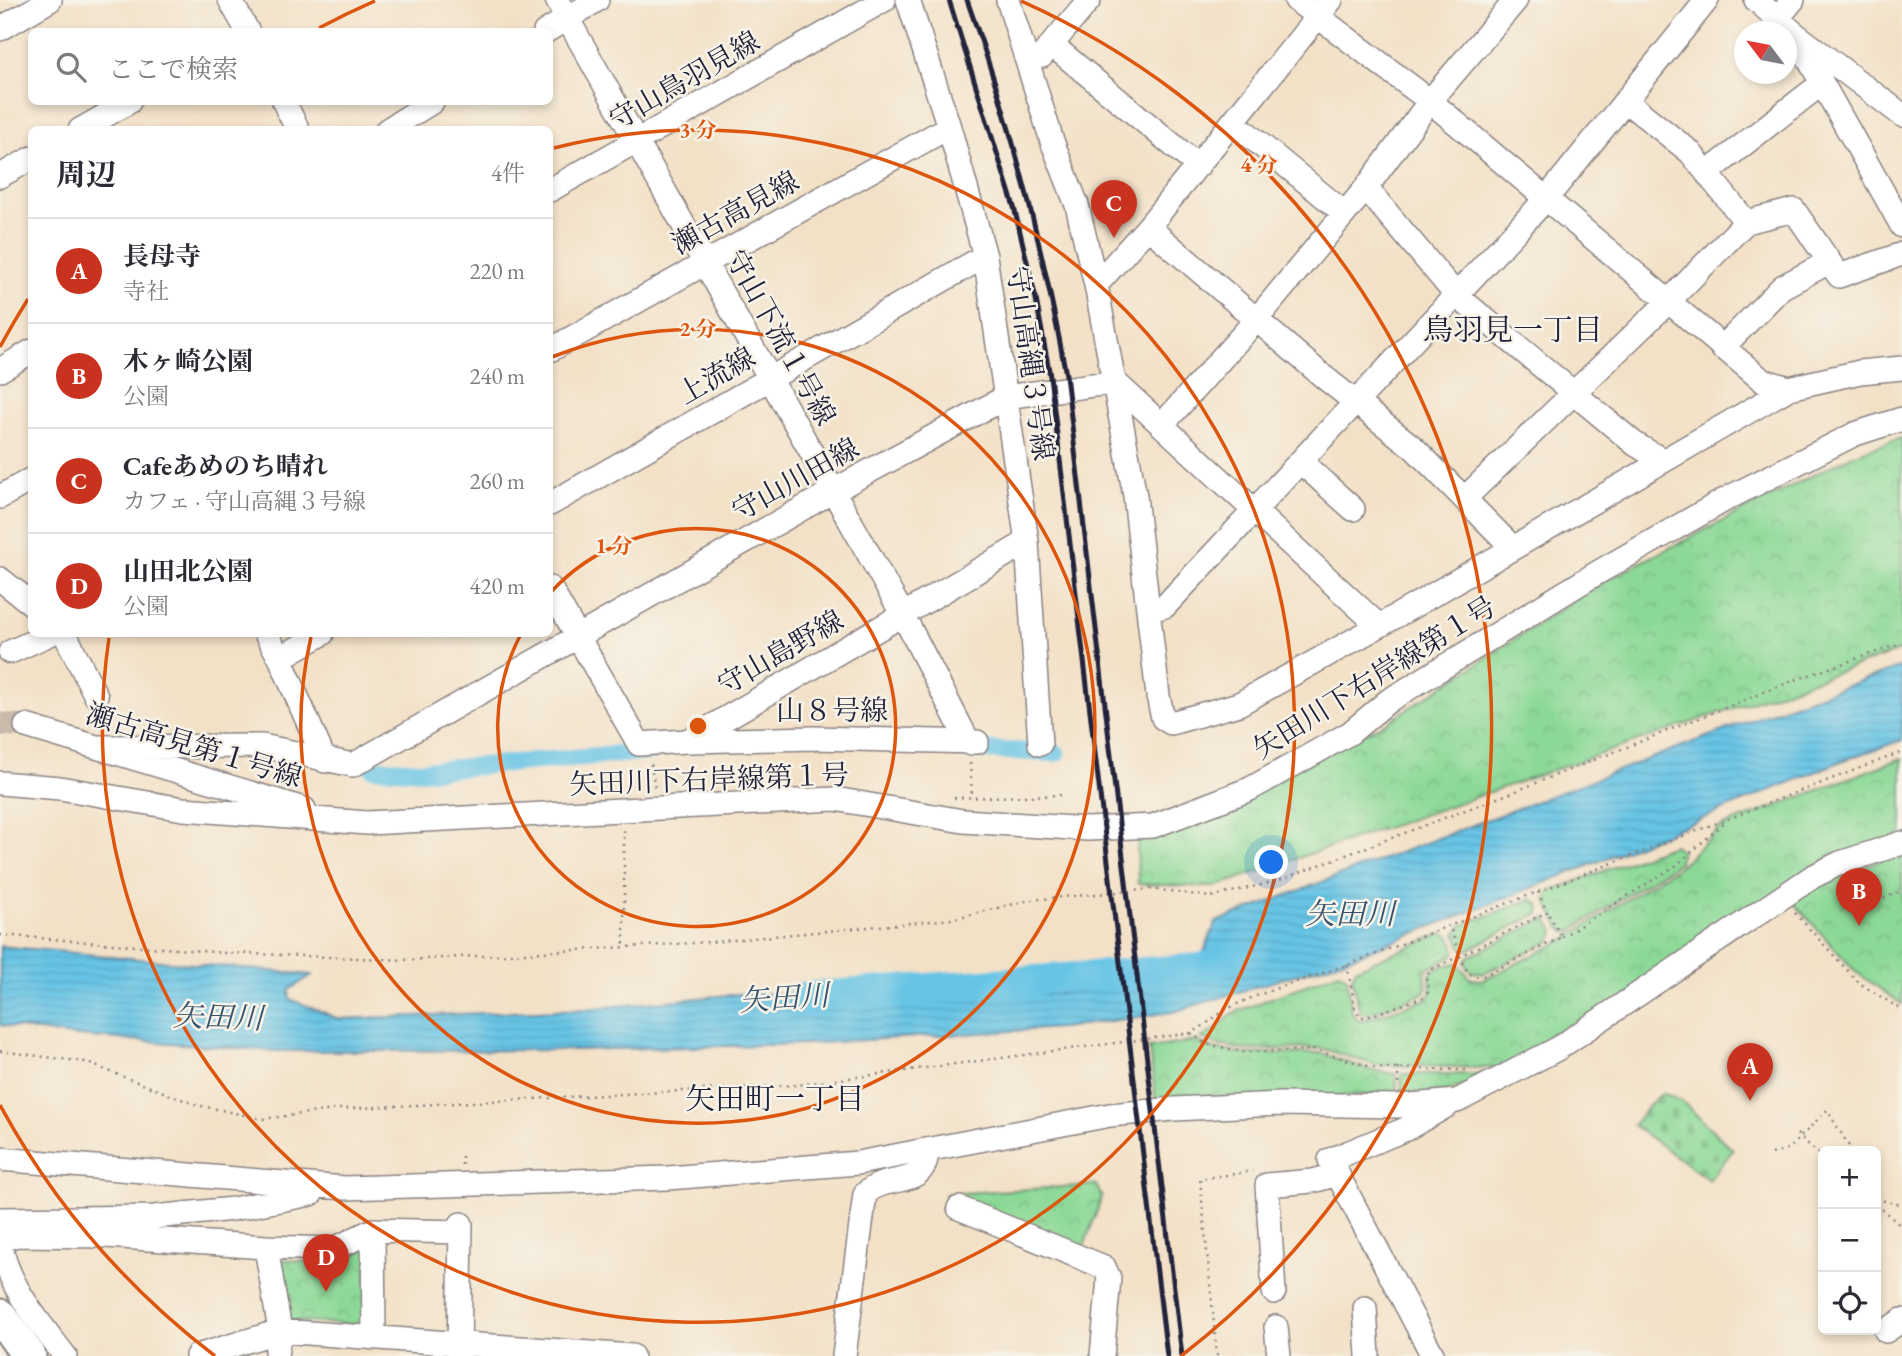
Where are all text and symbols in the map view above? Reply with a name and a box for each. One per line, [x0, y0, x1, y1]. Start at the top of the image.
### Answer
north arrow [1734, 21, 1797, 84]
street label: 守山鳥羽見線 [602, 22, 766, 138]
search box [28, 28, 553, 105]
icon: search [52, 48, 90, 86]
text: ここで検索 [108, 52, 238, 86]
text: 3 分 [679, 116, 717, 143]
text: 4 分 [1240, 151, 1278, 178]
text: 周辺 [56, 155, 116, 194]
text: 4件 [491, 158, 525, 188]
street label: 瀬古高見線 [665, 162, 805, 262]
pin: C [1091, 180, 1137, 238]
text: 長母寺 [123, 239, 201, 273]
street label: 守山下流１号線 [718, 243, 844, 431]
text: A [71, 256, 87, 286]
text: 220 m [469, 256, 525, 286]
street label: 守山高縄３号線 [1000, 263, 1062, 463]
text: 寺社 [123, 276, 169, 306]
district label: 鳥羽見一丁目 [1423, 310, 1603, 349]
text: 2 分 [679, 315, 717, 342]
street label: 上流線 [671, 338, 761, 412]
text: 木ヶ崎公園 [123, 344, 253, 378]
text: B [72, 361, 86, 391]
text: 240 m [469, 361, 525, 391]
text: 公園 [123, 381, 169, 411]
street label: 守山川田線 [725, 429, 865, 529]
text: Cafeあめのち晴れ [123, 449, 328, 483]
text: C [71, 466, 87, 496]
text: 260 m [469, 466, 525, 496]
text: カフェ · 守山高縄３号線 [123, 486, 366, 516]
text: 1 分 [595, 532, 633, 559]
text: 山田北公園 [123, 554, 253, 588]
text: D [70, 571, 88, 601]
text: 420 m [469, 571, 525, 601]
street label: 矢田川下右岸線第１号 [1246, 588, 1502, 766]
text: 公園 [123, 591, 169, 621]
street label: 守山島野線 [710, 601, 850, 703]
street label: 山８号線 [776, 692, 888, 728]
street label: 瀬古高見第１号線 [82, 695, 306, 795]
centre of rings [686, 714, 710, 738]
street label: 矢田川下右岸線第１号 [568, 756, 850, 802]
your location [1254, 845, 1288, 879]
pin: B [1836, 868, 1882, 926]
water label: 矢田川 [1305, 894, 1398, 933]
water label: 矢田川 [738, 975, 833, 1020]
water label: 矢田川 [172, 995, 267, 1038]
pin: A [1727, 1043, 1773, 1101]
district label: 矢田町一丁目 [685, 1079, 865, 1118]
map controls [1818, 1146, 1881, 1335]
button: + [1818, 1146, 1881, 1209]
button: − [1818, 1209, 1881, 1272]
pin: D [303, 1234, 349, 1292]
button: locate [1818, 1272, 1881, 1335]

